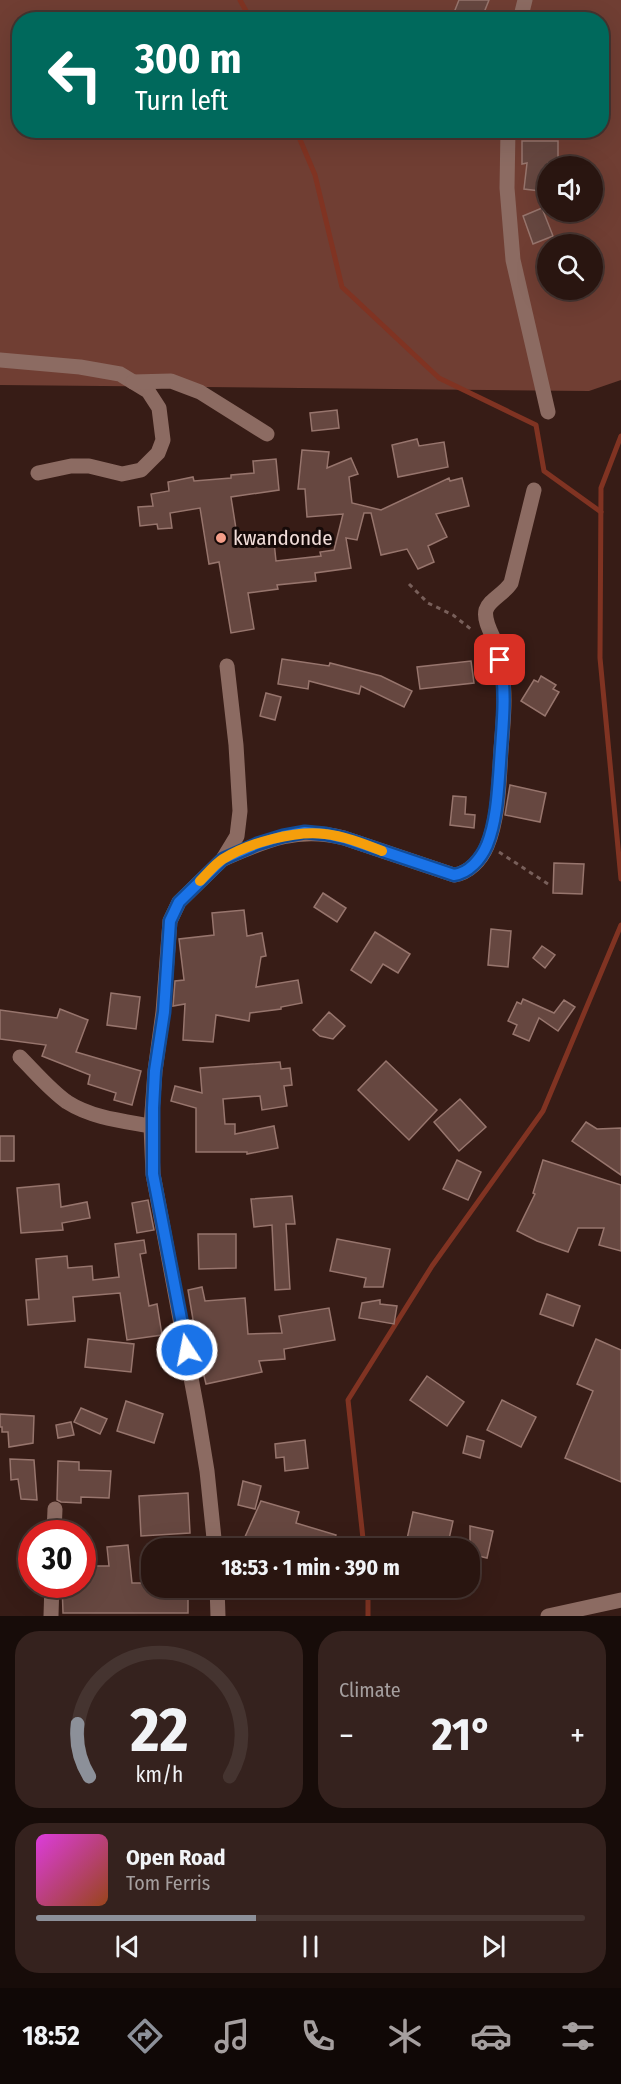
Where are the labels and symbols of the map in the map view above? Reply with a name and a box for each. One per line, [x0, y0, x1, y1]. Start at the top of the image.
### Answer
place label: kwandonde [233, 525, 333, 551]
marker: kwandonde [214, 531, 228, 545]
pin [474, 634, 525, 685]
position arrow [155, 1318, 219, 1382]
speed limit sign: 30 [18, 1520, 96, 1598]

